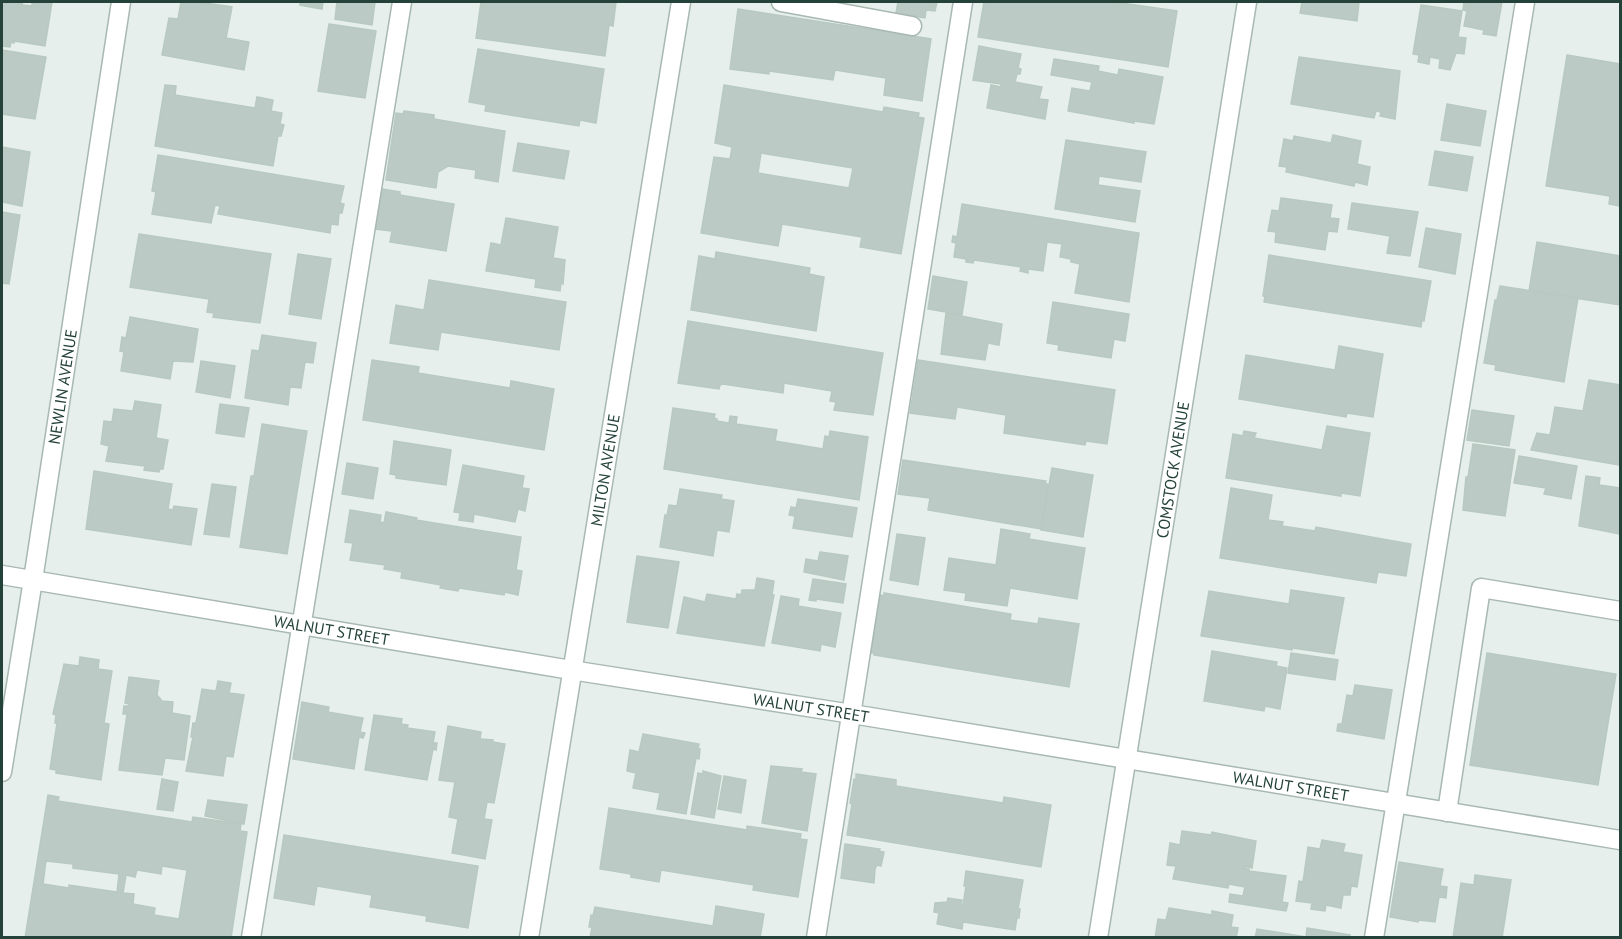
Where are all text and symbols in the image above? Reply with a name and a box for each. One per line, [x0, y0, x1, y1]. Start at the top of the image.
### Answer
street label: NEWLIN AVENUE [44, 328, 81, 446]
street label: COMSTOCK AVENUE [1152, 400, 1193, 540]
street label: MILTON AVENUE [586, 413, 624, 528]
street label: WALNUT STREET [272, 610, 391, 650]
street label: WALNUT STREET [752, 689, 871, 727]
street label: WALNUT STREET [1231, 767, 1350, 805]

